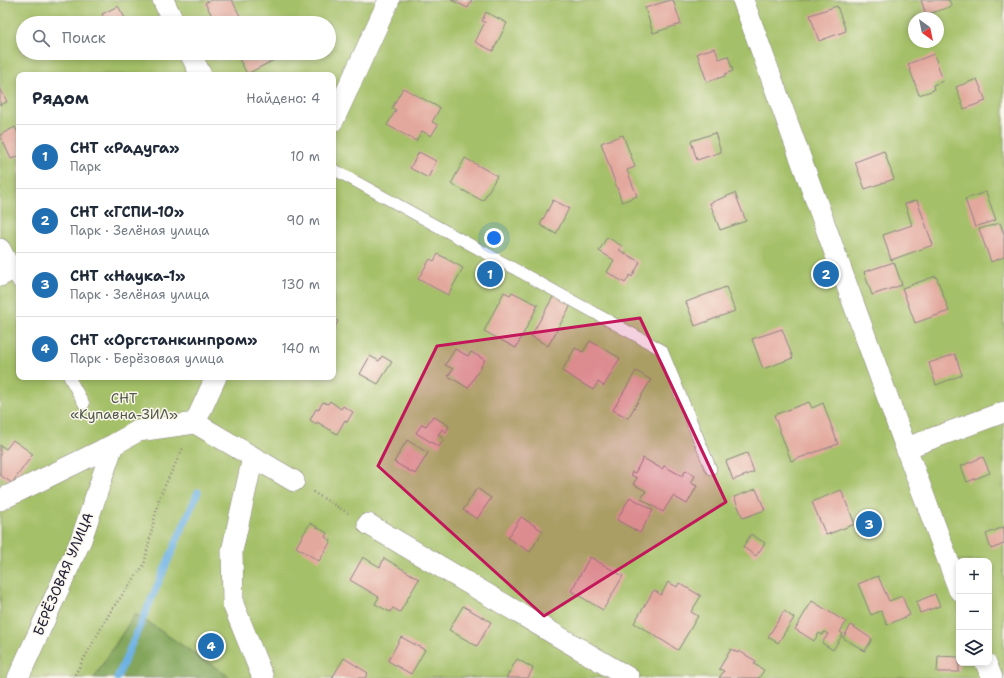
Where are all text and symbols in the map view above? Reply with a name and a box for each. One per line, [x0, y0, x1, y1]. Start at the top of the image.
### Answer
north arrow [908, 12, 944, 48]
search box [16, 16, 336, 60]
icon: search [30, 27, 52, 49]
text: Поиск [62, 28, 106, 48]
text: Рядом [32, 87, 89, 109]
text: Найдено: 4 [246, 90, 320, 107]
text: СНТ «Радуга» [70, 138, 180, 158]
text: 1 [42, 148, 48, 165]
text: 10 m [290, 148, 320, 165]
text: Парк [70, 158, 101, 175]
text: СНТ «ГСПИ-10» [70, 202, 184, 222]
text: 2 [40, 212, 50, 229]
text: 90 m [286, 212, 320, 229]
text: Парк · Зелёная улица [70, 222, 209, 239]
your location [484, 228, 504, 248]
pin: 1 [477, 259, 503, 289]
pin: 2 [813, 259, 839, 289]
text: СНТ «Наука-1» [70, 266, 185, 286]
text: 3 [40, 276, 50, 293]
text: 130 m [282, 276, 320, 293]
text: Парк · Зелёная улица [70, 286, 209, 303]
text: СНТ «Оргстанкинпром» [70, 330, 257, 350]
text: 4 [40, 340, 50, 357]
text: 140 m [281, 340, 320, 357]
text: Парк · Берёзовая улица [70, 350, 224, 367]
park label: СНТ «Купавна-ЗИЛ» [70, 389, 178, 423]
pin: 3 [856, 509, 882, 539]
street label: БЕРЁЗОВАЯ УЛИЦА [29, 510, 97, 638]
map controls [956, 558, 992, 666]
button: + [956, 558, 992, 594]
button: − [956, 594, 992, 630]
button: layers [956, 630, 992, 666]
pin: 4 [198, 631, 224, 661]

